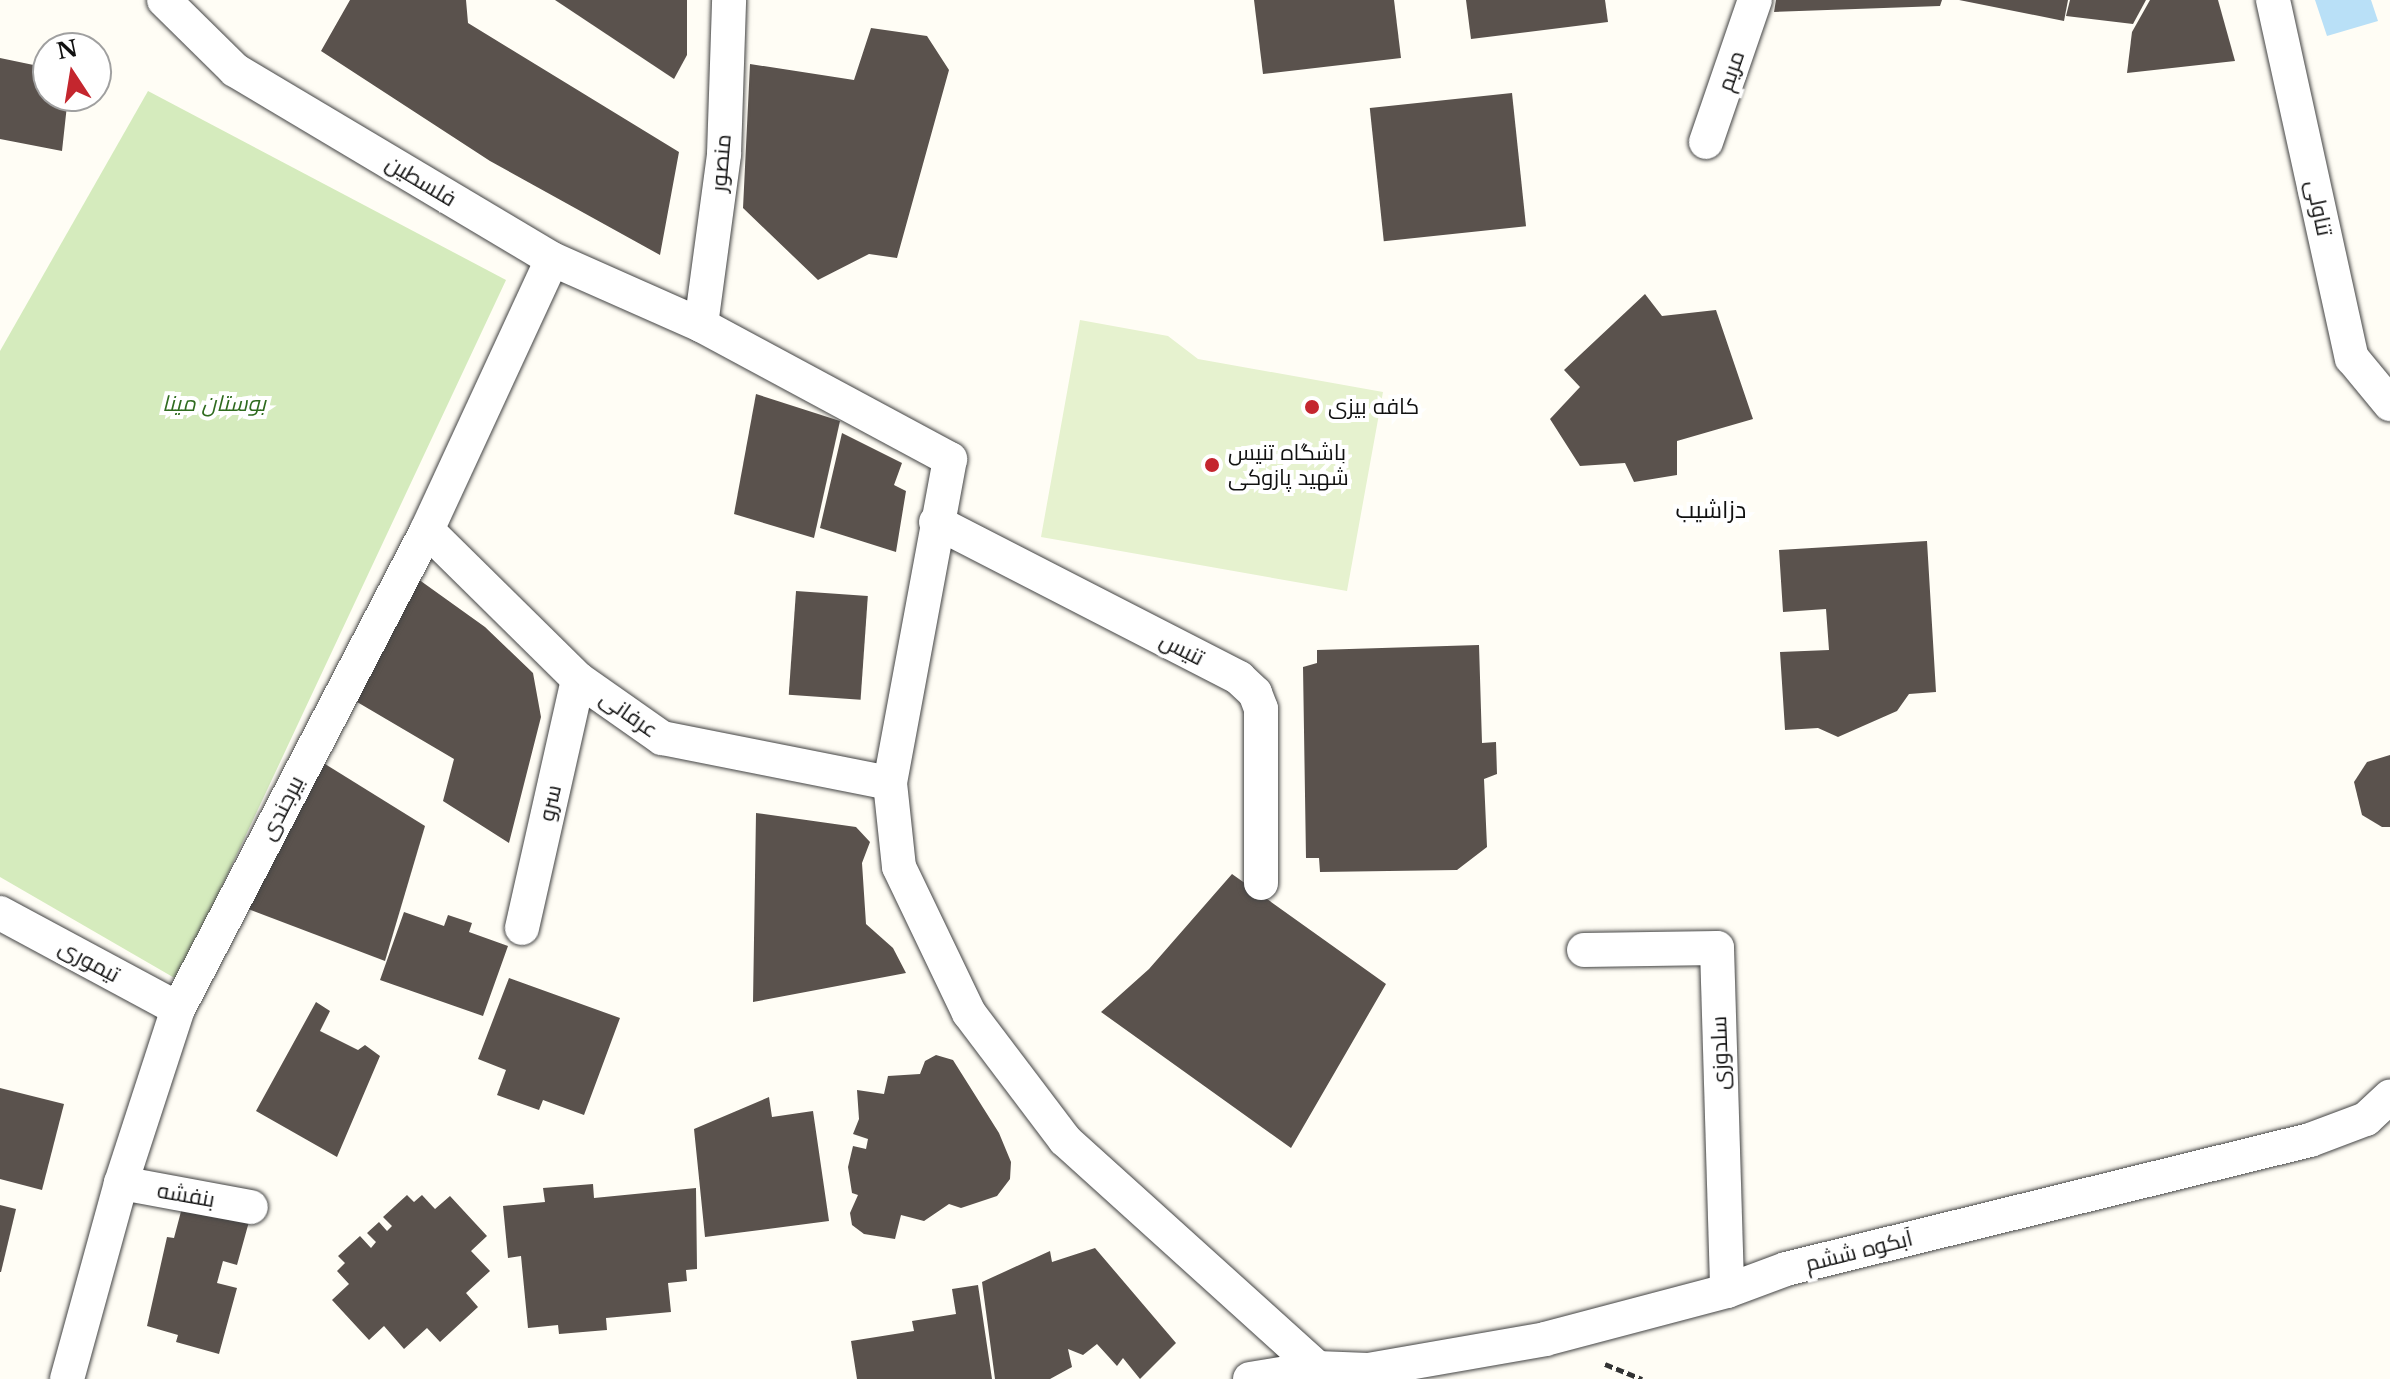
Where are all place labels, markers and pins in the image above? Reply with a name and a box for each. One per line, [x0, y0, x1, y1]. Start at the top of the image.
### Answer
place label: کافه بیزی [1328, 394, 1419, 420]
marker: کافه بیزی [1303, 398, 1321, 416]
place label: باشگاه تنیس شهید پازوکی [1228, 439, 1349, 490]
marker: باشگاه تنیس شهید پازوکی [1203, 456, 1221, 474]

